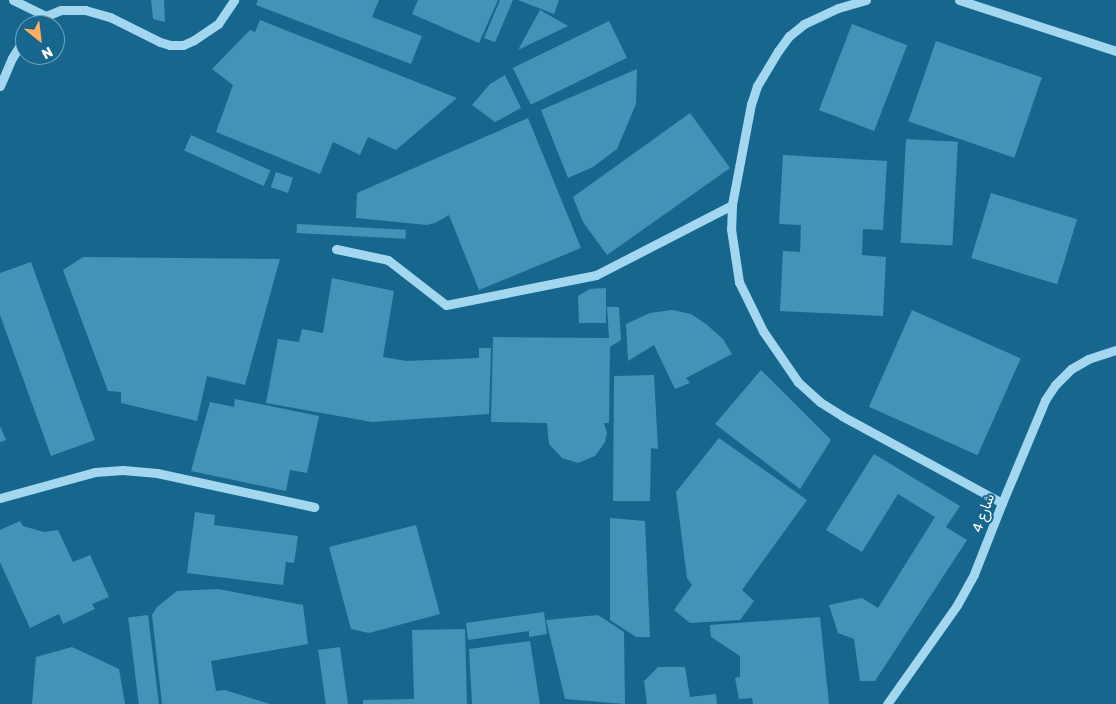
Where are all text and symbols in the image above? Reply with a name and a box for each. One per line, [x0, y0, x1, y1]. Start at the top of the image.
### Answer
north arrow [15, 15, 65, 65]
text: N [39, 43, 56, 63]
street label: شارع 4 [969, 491, 999, 535]

